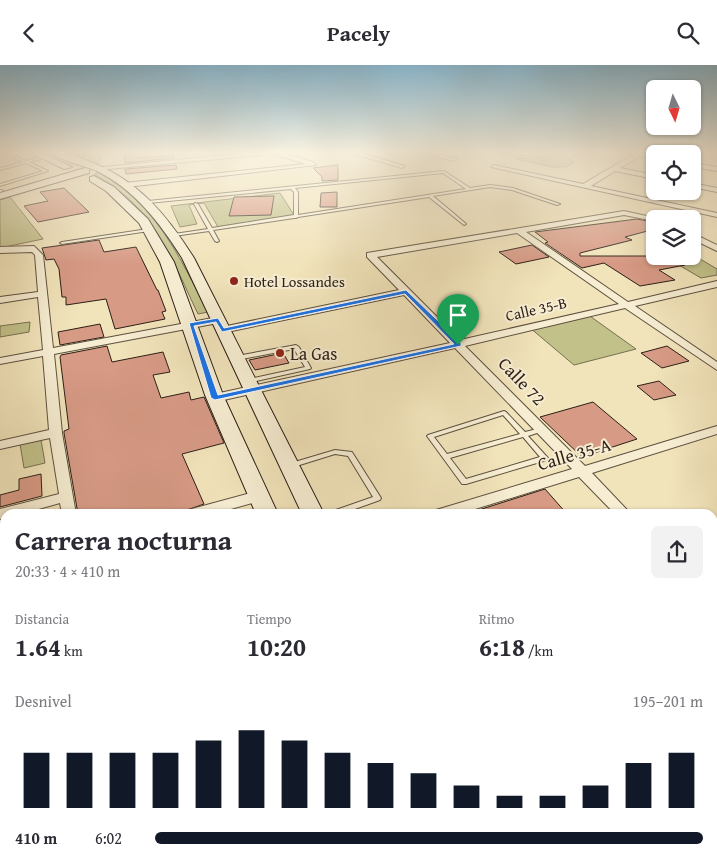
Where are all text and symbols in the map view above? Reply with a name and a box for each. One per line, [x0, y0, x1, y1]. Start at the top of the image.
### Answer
text: Pacely [327, 17, 390, 49]
icon: back [15, 19, 43, 47]
icon: search [674, 19, 702, 47]
north arrow [646, 80, 701, 135]
map controls [646, 80, 701, 265]
button: locate [646, 145, 701, 200]
button: layers [646, 210, 701, 265]
place label: Hotel Lossandes [244, 271, 345, 292]
marker: Hotel Lossandes [228, 275, 240, 287]
street label: Calle 35-B [503, 292, 569, 326]
pin [437, 294, 479, 345]
icon: arrive [444, 301, 472, 329]
place label: La Gas [290, 340, 338, 367]
marker: La Gas [274, 347, 286, 359]
street label: Calle 72 [492, 351, 552, 411]
street label: Calle 35-A [534, 431, 614, 477]
text: Carrera nocturna [15, 519, 232, 560]
button: share [651, 526, 703, 578]
text: 20:33 · 4 × 410 m [15, 559, 120, 583]
text: Distancia [15, 609, 69, 629]
text: Tiempo [247, 609, 291, 629]
text: Ritmo [479, 609, 515, 629]
text: 1.64 [15, 629, 61, 665]
text: 10:20 [247, 629, 306, 665]
text: 6:18 [479, 629, 525, 665]
text: km [61, 641, 83, 661]
text: /km [525, 641, 553, 661]
text: Desnivel [15, 689, 72, 713]
text: 195–201 m [633, 689, 703, 713]
text: 410 m [15, 826, 57, 850]
text: 6:02 [95, 826, 122, 850]

